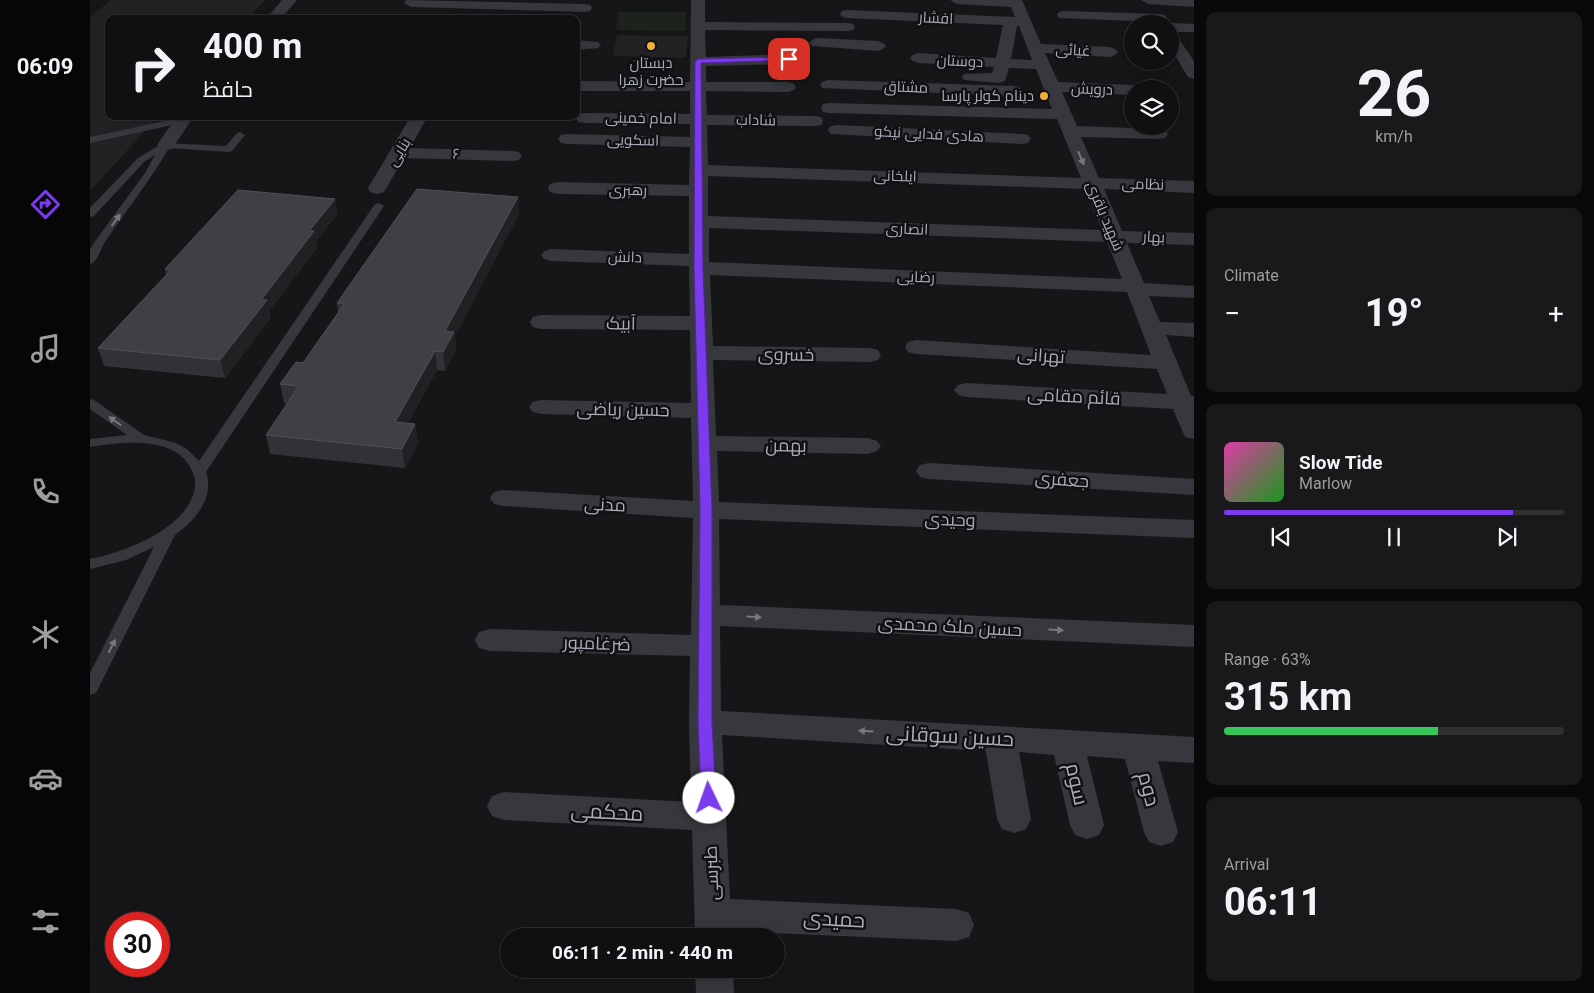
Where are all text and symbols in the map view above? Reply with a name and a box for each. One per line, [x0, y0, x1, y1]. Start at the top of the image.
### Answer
street label: افشار [917, 8, 954, 28]
map controls [1124, 15, 1179, 135]
button: search [1124, 15, 1179, 70]
text: 400 m [203, 26, 302, 67]
icon: right [120, 35, 185, 100]
pin [768, 38, 810, 80]
marker: دبستان حضرت زهرا [645, 40, 657, 52]
street label: غیائی [1055, 40, 1091, 61]
icon: arrive [775, 45, 803, 73]
street label: دوستان [936, 51, 984, 72]
text: 06:09 [17, 54, 73, 79]
place label: دبستان حضرت زهرا [618, 54, 684, 89]
text: 26 [1357, 56, 1431, 132]
text: حافظ [203, 77, 253, 102]
street label: مشتاق [884, 77, 928, 98]
street label: درویش [1071, 79, 1113, 100]
button: layers [1124, 80, 1179, 135]
place label: دینام کولر پارسا [941, 87, 1034, 106]
marker: دینام کولر پارسا [1038, 90, 1050, 102]
street label: امام خمینی [605, 108, 677, 129]
street label: شاداب [736, 111, 776, 129]
street label: هادی فدایی نیکو [874, 122, 984, 147]
text: km/h [1375, 127, 1413, 146]
street label: اسکویی [607, 131, 659, 150]
street label: بنایی [383, 134, 415, 170]
street label: ۶ [452, 145, 460, 163]
one-way arrow [1077, 151, 1085, 166]
street label: ایلخانی [873, 166, 917, 187]
street label: نظامی [1121, 174, 1165, 195]
street label: شهید باقری [1081, 178, 1128, 254]
street label: رهبری [609, 181, 647, 200]
icon: directions [28, 187, 63, 222]
one-way arrow [111, 213, 121, 227]
street label: انصاری [885, 219, 929, 240]
street label: بهار [1141, 227, 1166, 248]
street label: دانش [608, 247, 642, 268]
text: Climate [1224, 266, 1279, 285]
street label: رضایی [897, 267, 935, 288]
text: 19° [1365, 291, 1423, 335]
text: − [1224, 297, 1240, 330]
text: + [1548, 297, 1564, 330]
street label: آبیک [606, 312, 636, 334]
icon: music [28, 331, 63, 366]
street label: خسروی [758, 343, 814, 366]
street label: تهرانی [1016, 343, 1066, 368]
street label: قائم مقامی [1027, 383, 1121, 411]
street label: حسین ریاضی [576, 398, 670, 421]
one-way arrow [109, 416, 122, 426]
street label: بهمن [765, 434, 807, 457]
text: Slow Tide [1299, 451, 1382, 474]
street label: جعفری [1034, 467, 1090, 492]
icon: phone [28, 474, 63, 509]
text: Marlow [1299, 474, 1352, 493]
street label: مدنی [583, 492, 626, 517]
street label: وحیدی [924, 508, 976, 531]
icon: previous [1267, 523, 1295, 551]
icon: pause [1380, 523, 1408, 551]
icon: next [1493, 523, 1521, 551]
street label: حسین ملک محمدی [877, 612, 1023, 641]
one-way arrow [746, 613, 762, 621]
icon: climate [28, 617, 63, 652]
one-way arrow [1049, 627, 1065, 635]
street label: ضرغامپور [562, 631, 631, 656]
one-way arrow [108, 639, 116, 653]
text: Range · 63% [1224, 650, 1311, 669]
text: 315 km [1224, 675, 1352, 719]
street label: حسین سوقانی [885, 721, 1015, 752]
one-way arrow [858, 727, 874, 735]
icon: car [28, 761, 63, 796]
street label: سوم [1059, 761, 1093, 808]
street label: دوم [1131, 769, 1165, 809]
position arrow [682, 771, 734, 823]
street label: محکمی [570, 798, 644, 827]
street label: طبرسی [700, 845, 723, 901]
text: Arrival [1224, 855, 1269, 874]
text: 06:11 [1224, 880, 1322, 924]
icon: filters [28, 904, 63, 939]
street label: حمیدی [802, 905, 866, 934]
speed limit sign: 30 [105, 912, 170, 977]
text: 06:11 · 2 min · 440 m [552, 941, 733, 964]

